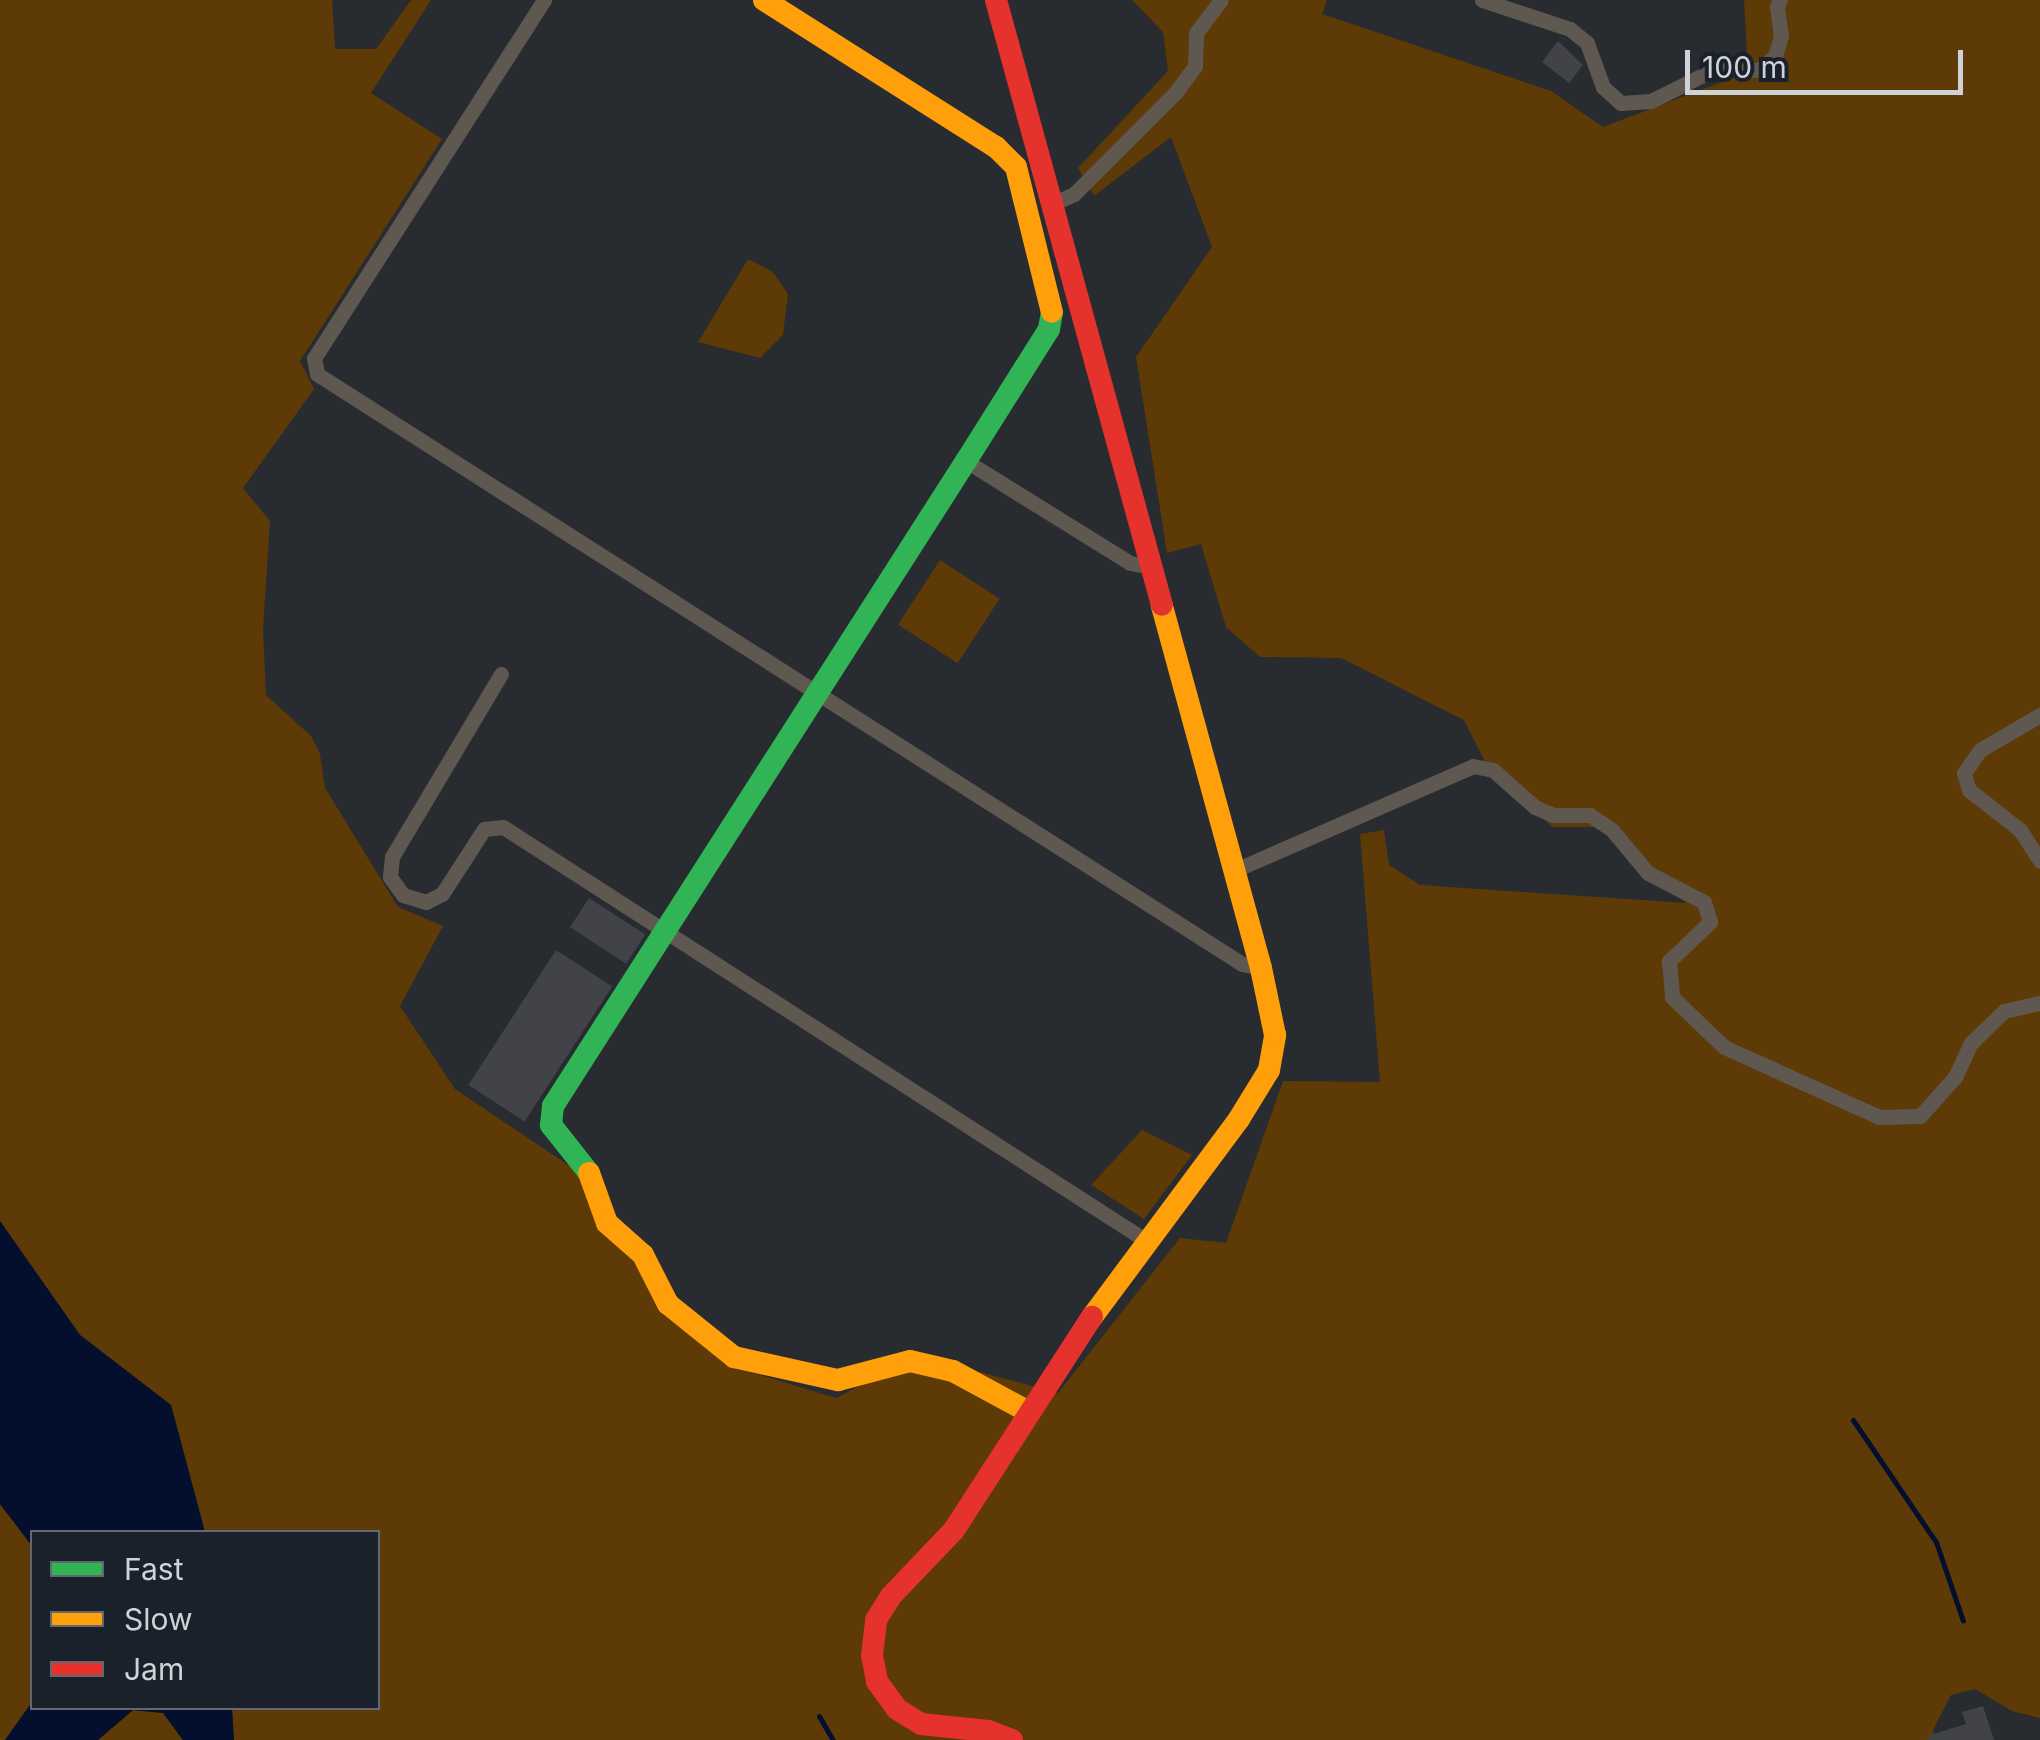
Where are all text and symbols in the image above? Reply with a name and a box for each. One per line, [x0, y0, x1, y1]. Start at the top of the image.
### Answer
scale bar [1690, 30, 1968, 92]
text: 100 m [1702, 49, 1787, 85]
legend [30, 1530, 380, 1710]
text: Fast [124, 1551, 183, 1587]
text: Slow [124, 1601, 193, 1637]
text: Jam [124, 1651, 184, 1687]

